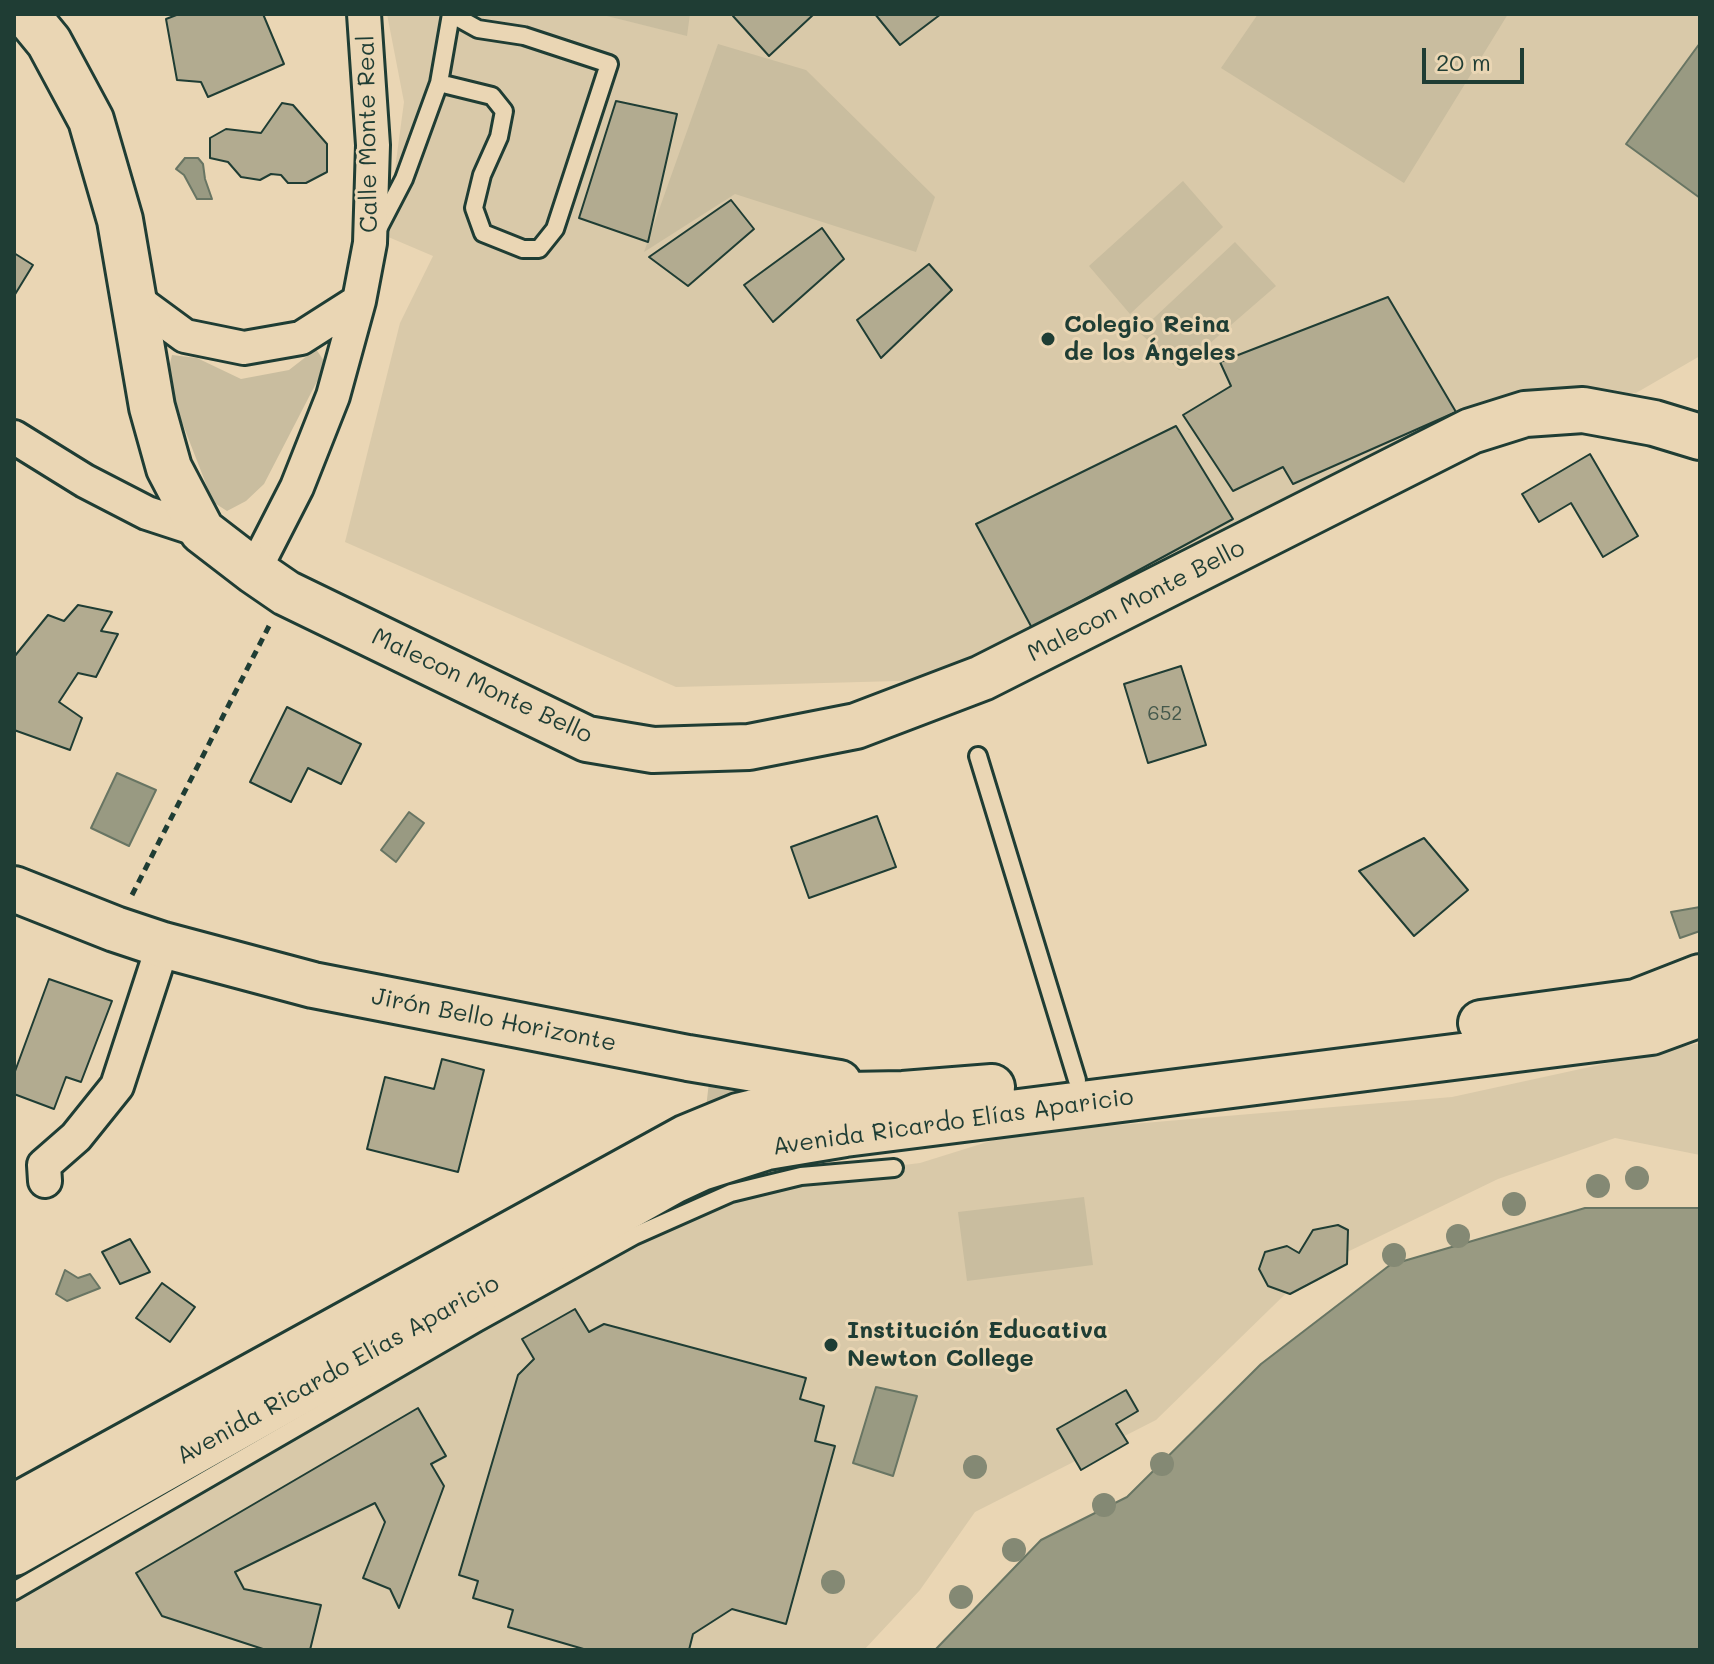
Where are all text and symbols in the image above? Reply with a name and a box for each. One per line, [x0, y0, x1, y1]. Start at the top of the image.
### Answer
scale bar [1426, 32, 1528, 82]
street label: Calle Monte Real [352, 35, 384, 233]
text: 20 m [1436, 46, 1491, 77]
place label: Colegio Reina de los Ángeles [1064, 311, 1236, 367]
marker: Colegio Reina de los Ángeles [1039, 330, 1057, 348]
street label: Malecon Monte Bello [1023, 534, 1249, 668]
street label: Malecon Monte Bello [367, 622, 597, 750]
house number: 652 [1148, 702, 1182, 726]
street label: Jirón Bello Horizonte [369, 982, 619, 1058]
street label: Avenida Ricardo Elías Aparicio [771, 1082, 1135, 1162]
street label: Avenida Ricardo Elías Aparicio [172, 1269, 504, 1471]
place label: Institución Educativa Newton College [847, 1317, 1108, 1373]
marker: Institución Educativa Newton College [822, 1336, 840, 1354]

